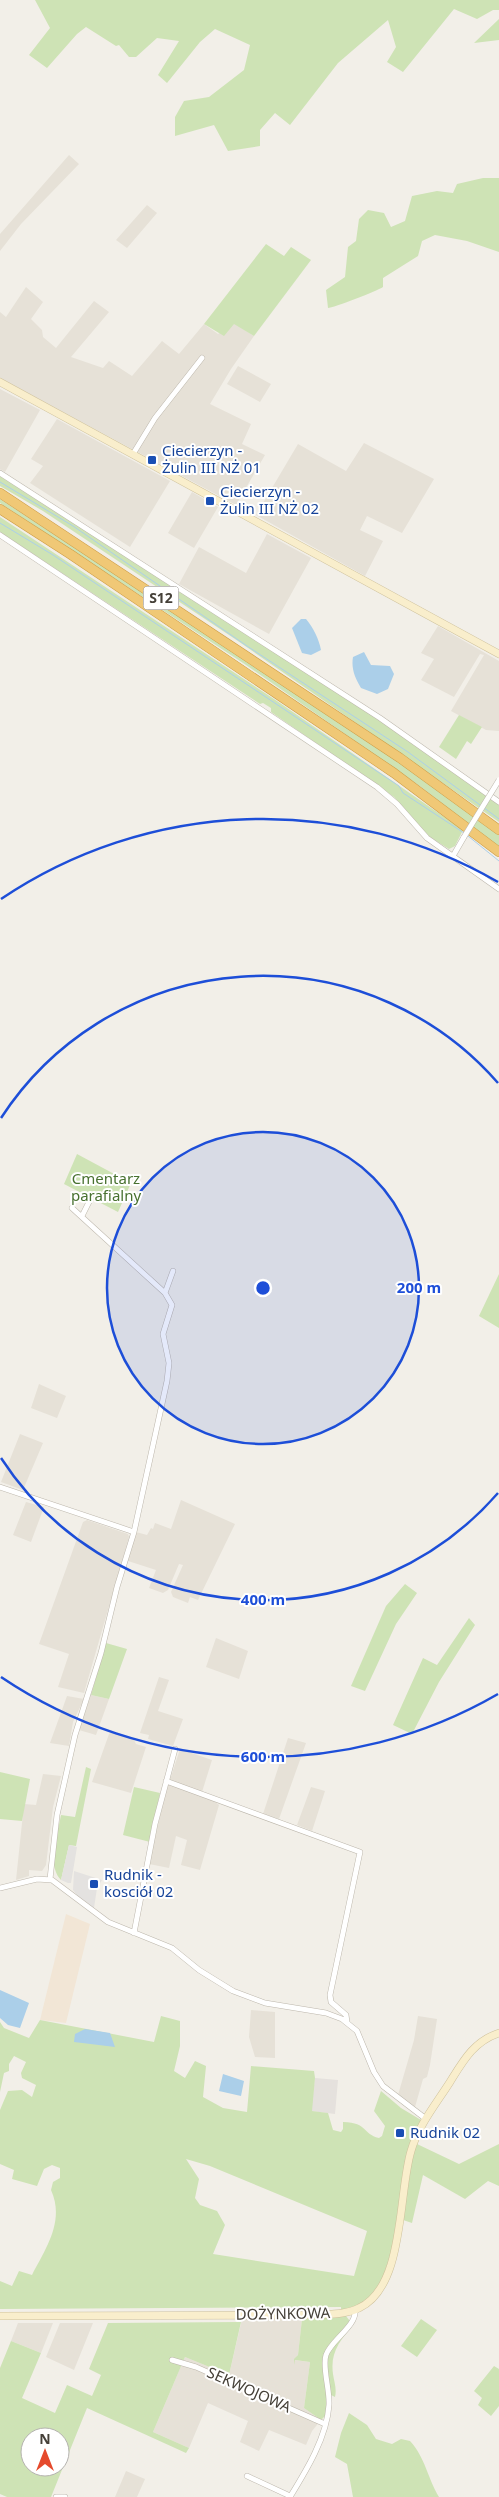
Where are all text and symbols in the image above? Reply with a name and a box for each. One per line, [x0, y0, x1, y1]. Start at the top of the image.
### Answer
place label: Ciecierzyn - Żulin III NŻ 01 [162, 440, 261, 477]
marker: Ciecierzyn - Żulin III NŻ 01 [146, 454, 158, 466]
place label: Ciecierzyn - Żulin III NŻ 02 [220, 481, 319, 518]
marker: Ciecierzyn - Żulin III NŻ 02 [204, 495, 216, 507]
road number: S12 [144, 586, 178, 610]
park label: Cmentarz parafialny [71, 1168, 141, 1205]
text: 200 m [397, 1277, 441, 1297]
centre of rings [254, 1279, 272, 1297]
text: 400 m [241, 1589, 285, 1609]
text: 600 m [241, 1746, 285, 1766]
place label: Rudnik - kosciół 02 [104, 1864, 173, 1901]
marker: Rudnik - kosciół 02 [88, 1878, 100, 1890]
place label: Rudnik 02 [410, 2122, 480, 2142]
marker: Rudnik 02 [394, 2127, 406, 2139]
street label: DOŻYNKOWA [236, 2302, 331, 2324]
street label: SEKWOJOWA [204, 2362, 295, 2417]
north arrow [20, 2427, 70, 2477]
text: N [39, 2429, 51, 2448]

